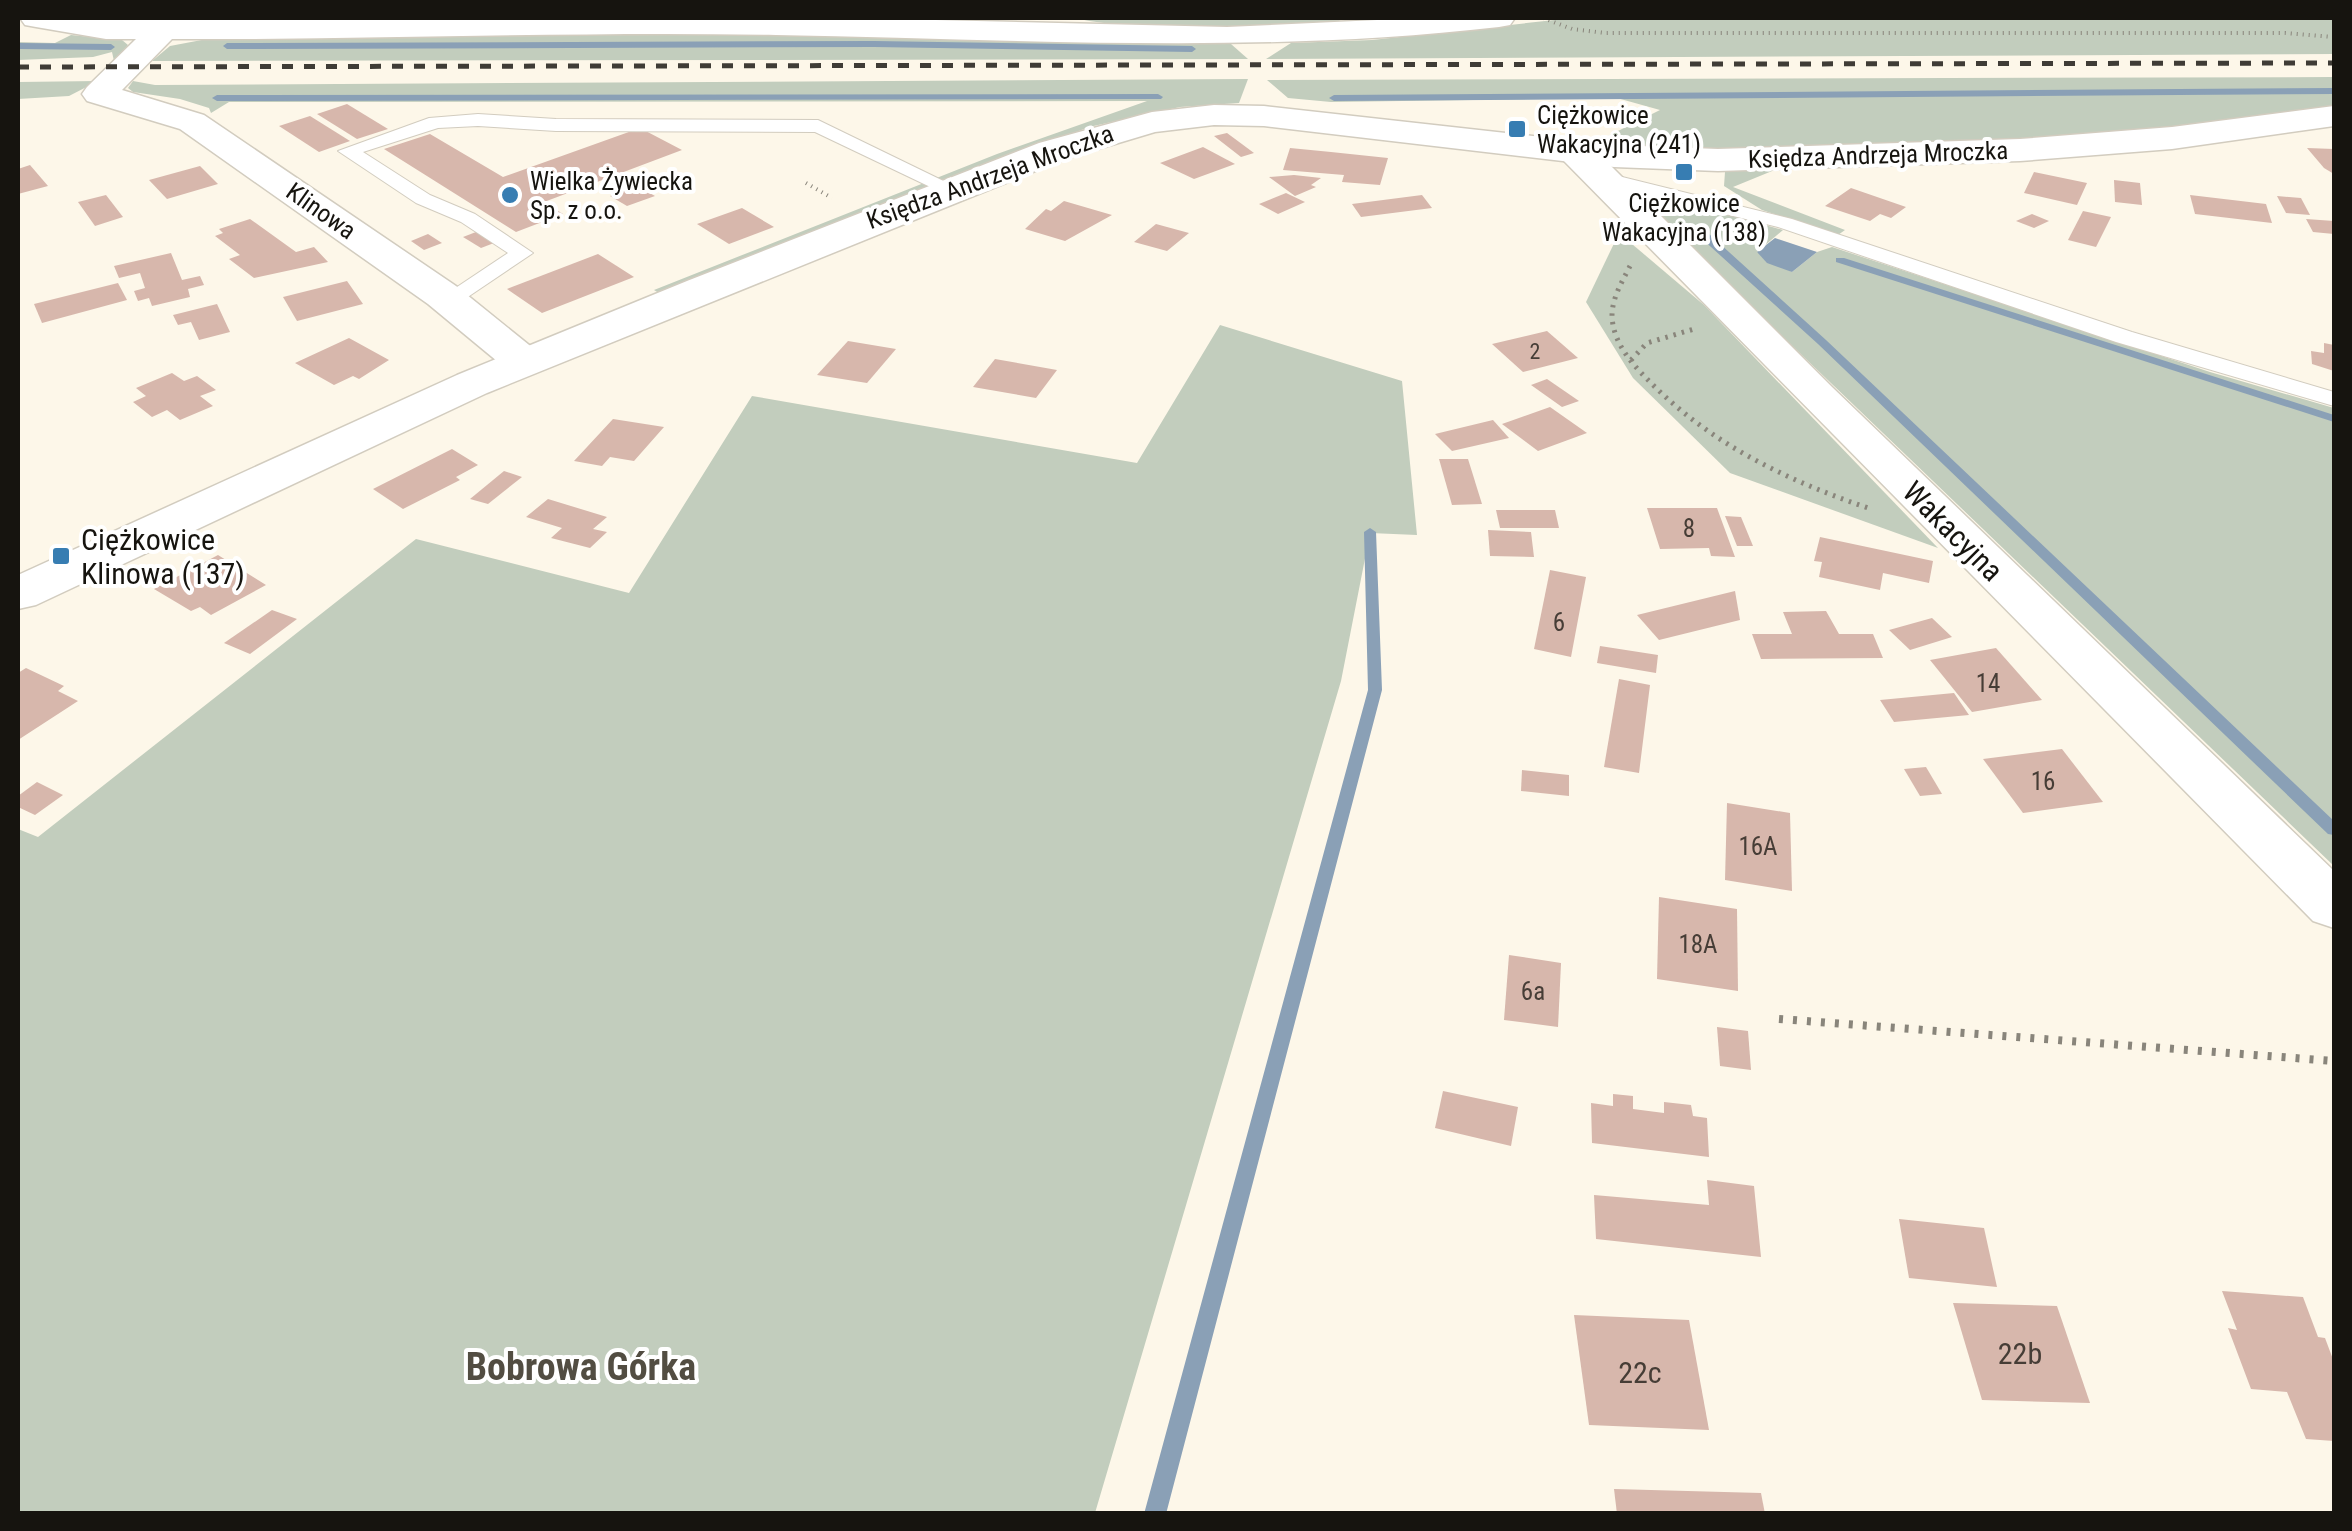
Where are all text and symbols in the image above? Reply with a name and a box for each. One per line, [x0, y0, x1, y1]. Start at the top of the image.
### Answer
place label: Ciężkowice Wakacyjna (241) [1537, 101, 1701, 159]
marker: Ciężkowice Wakacyjna (241) [1506, 118, 1528, 140]
street label: Księdza Andrzeja Mroczka [863, 119, 1117, 235]
street label: Księdza Andrzeja Mroczka [1747, 136, 2009, 174]
marker: Ciężkowice Wakacyjna (138) [1673, 161, 1695, 183]
place label: Wielka Żywiecka Sp. z o.o. [530, 167, 693, 225]
street label: Klinowa [281, 177, 361, 245]
marker: Wielka Żywiecka Sp. z o.o. [499, 184, 521, 206]
place label: Ciężkowice Wakacyjna (138) [1602, 189, 1766, 247]
house number: 2 [1530, 339, 1540, 364]
street label: Wakacyjna [1896, 474, 2010, 588]
house number: 8 [1683, 514, 1695, 543]
place label: Ciężkowice Klinowa (137) [81, 522, 245, 591]
marker: Ciężkowice Klinowa (137) [50, 545, 72, 567]
house number: 6 [1553, 608, 1565, 637]
house number: 14 [1976, 669, 2000, 698]
house number: 16 [2031, 767, 2055, 796]
house number: 16A [1738, 832, 1778, 861]
house number: 18A [1678, 930, 1718, 959]
house number: 6a [1521, 977, 1545, 1006]
house number: 22b [1998, 1336, 2042, 1371]
district label: Bobrowa Górka [466, 1345, 696, 1389]
house number: 22c [1618, 1355, 1662, 1390]

